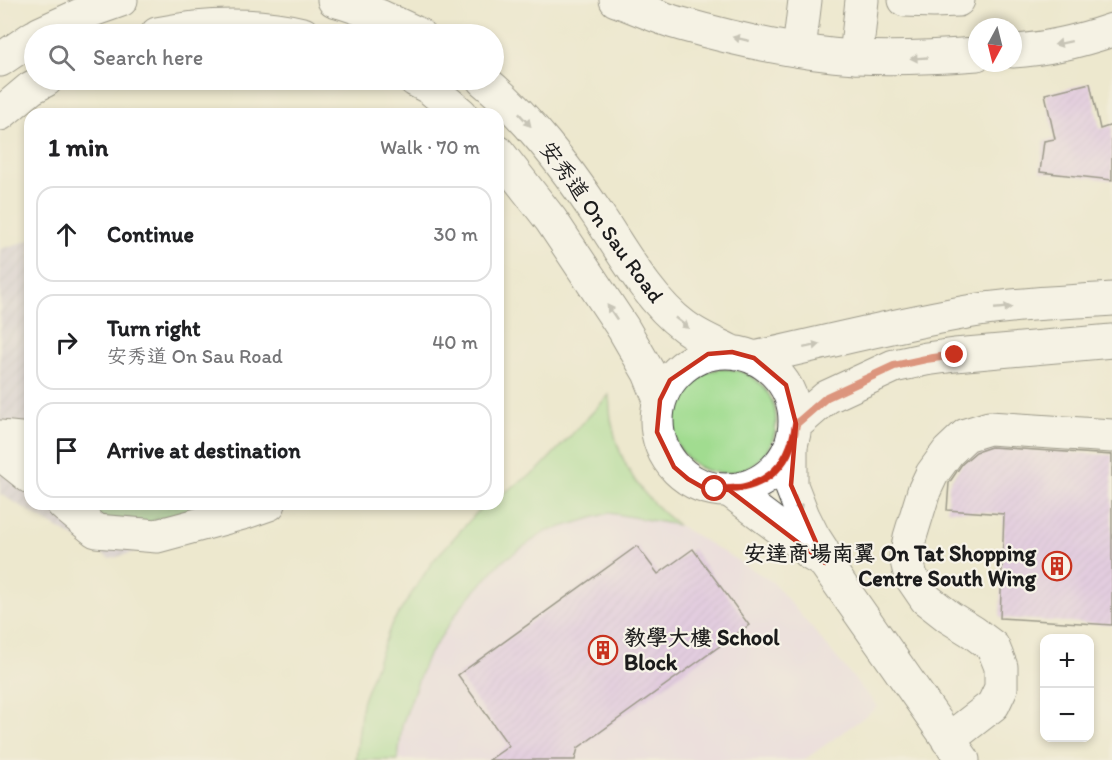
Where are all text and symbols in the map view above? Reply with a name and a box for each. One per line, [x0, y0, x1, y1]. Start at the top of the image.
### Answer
north arrow [968, 18, 1022, 72]
search box [24, 24, 504, 90]
one-way arrow [732, 34, 750, 44]
one-way arrow [1053, 39, 1072, 48]
icon: search [45, 41, 78, 74]
text: Search here [93, 44, 203, 71]
one-way arrow [909, 53, 928, 62]
one-way arrow [518, 112, 531, 127]
text: 1 min [48, 131, 108, 163]
text: Walk · 70 m [380, 135, 480, 159]
street label: 安秀道 On Sau Road [534, 136, 670, 308]
icon: ahead [50, 218, 83, 251]
text: Continue [107, 221, 194, 248]
text: 30 m [433, 222, 478, 246]
one-way arrow [993, 303, 1012, 313]
one-way arrow [607, 304, 618, 321]
text: Turn right [107, 315, 201, 342]
one-way arrow [675, 317, 690, 329]
icon: right [50, 326, 83, 359]
text: 40 m [432, 330, 478, 354]
one-way arrow [802, 341, 821, 350]
route end [941, 341, 967, 367]
text: 安秀道 On Sau Road [107, 344, 283, 368]
icon: arrive [50, 434, 83, 467]
text: Arrive at destination [107, 437, 301, 464]
route start [701, 475, 727, 501]
one-way arrow [793, 496, 803, 514]
place label: 安達商場南翼 On Tat Shopping Centre South Wing [744, 540, 1037, 592]
building icon: 安達商場南翼 On Tat Shopping Centre South Wing [1041, 550, 1073, 582]
place label: 教學大樓 School Block [624, 624, 780, 676]
building icon: 教學大樓 School Block [587, 634, 619, 666]
map controls [1040, 634, 1094, 742]
button: + [1040, 634, 1094, 688]
button: − [1040, 688, 1094, 742]

